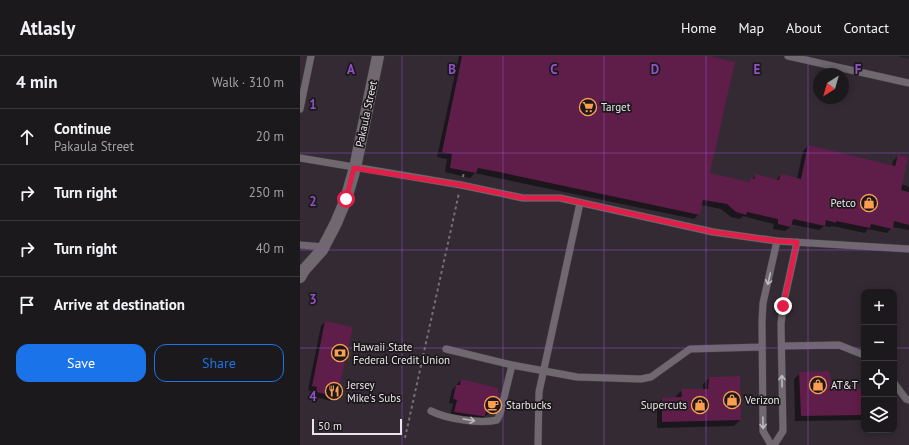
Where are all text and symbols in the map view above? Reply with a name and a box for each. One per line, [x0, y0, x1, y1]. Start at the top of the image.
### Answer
text: Atlasly [20, 16, 75, 40]
text: Home [681, 19, 716, 37]
text: Map [738, 19, 764, 37]
text: About [786, 19, 822, 37]
text: Contact [844, 19, 889, 37]
text: A [347, 61, 355, 78]
text: B [448, 61, 456, 78]
text: C [550, 61, 558, 78]
text: D [651, 61, 659, 78]
text: E [754, 61, 761, 78]
text: F [855, 61, 862, 78]
north arrow [813, 68, 849, 104]
text: 4 min [16, 71, 57, 93]
text: Walk · 310 m [212, 74, 284, 91]
street label: Pakaula Street [352, 79, 380, 149]
text: 1 [309, 96, 317, 113]
supermarket icon: Target [578, 97, 598, 117]
place label: Target [601, 100, 631, 114]
text: Continue [54, 119, 111, 138]
icon: ahead [16, 126, 38, 148]
text: 20 m [256, 128, 284, 145]
text: Pakaula Street [54, 138, 134, 155]
icon: right [16, 182, 38, 204]
text: Turn right [54, 183, 117, 202]
text: 250 m [249, 184, 284, 201]
route start [337, 190, 355, 208]
text: 2 [309, 193, 317, 210]
shop icon: Petco [859, 193, 879, 213]
place label: Petco [830, 196, 856, 210]
icon: right [16, 238, 38, 260]
text: Turn right [54, 239, 117, 258]
text: 40 m [256, 240, 284, 257]
one-way arrow [764, 272, 772, 285]
map controls [861, 289, 897, 433]
button: + [861, 289, 897, 325]
text: 3 [309, 291, 317, 308]
icon: arrive [16, 294, 38, 316]
text: Arrive at destination [54, 295, 185, 314]
route end [774, 297, 792, 315]
button: − [861, 325, 897, 361]
place label: Hawaii State Federal Credit Union [353, 340, 450, 367]
bank icon: Hawaii State Federal Credit Union [330, 343, 350, 363]
button: Save [16, 344, 146, 382]
button: Share [154, 344, 284, 382]
button: locate [861, 361, 897, 397]
one-way arrow [778, 375, 786, 388]
shop icon: AT&T [808, 375, 828, 395]
place label: Jersey Mike's Subs [346, 378, 401, 405]
place label: AT&T [831, 378, 858, 392]
restaurant icon: Jersey Mike's Subs [324, 381, 344, 401]
text: 4 [309, 388, 317, 405]
shop icon: Verizon [722, 390, 742, 410]
place label: Verizon [744, 393, 780, 407]
cafe icon: Starbucks [483, 395, 503, 415]
shop icon: Supercuts [690, 395, 710, 415]
button: layers [861, 397, 897, 433]
place label: Starbucks [506, 398, 552, 412]
place label: Supercuts [641, 398, 687, 412]
one-way arrow [462, 416, 475, 424]
one-way arrow [759, 416, 767, 429]
scale bar [312, 417, 402, 436]
text: 50 m [318, 419, 342, 433]

